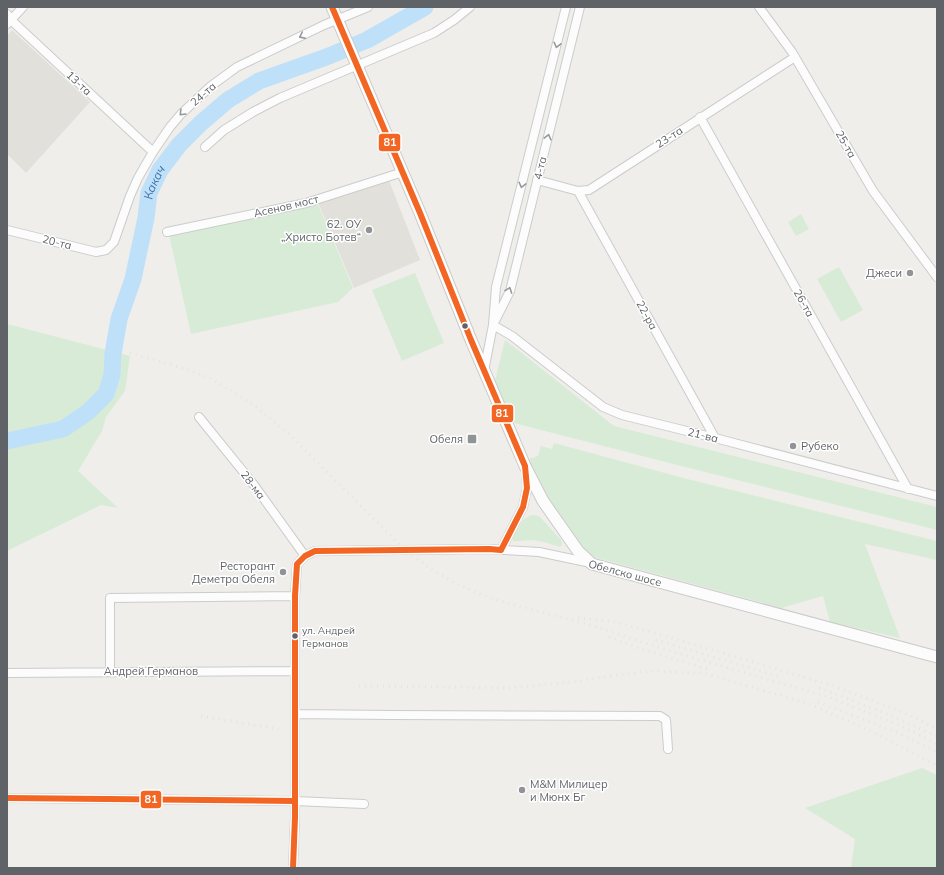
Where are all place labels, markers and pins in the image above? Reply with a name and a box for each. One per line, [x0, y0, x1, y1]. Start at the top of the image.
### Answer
place label: 62. ОУ „Христо Ботев“ [281, 217, 362, 244]
marker: 62. ОУ „Христо Ботев“ [364, 225, 374, 235]
place label: Джеси [866, 266, 902, 280]
marker: Джеси [905, 268, 915, 278]
unlabelled marker [460, 321, 470, 331]
place label: Обеля [430, 432, 463, 446]
marker: Обеля [466, 433, 478, 445]
place label: Рубеко [801, 439, 839, 453]
marker: Рубеко [788, 441, 798, 451]
place label: Ресторант Деметра Обеля [192, 559, 275, 586]
marker: Ресторант Деметра Обеля [278, 567, 288, 577]
place label: ул. Андрей Германов [302, 624, 355, 650]
marker: ул. Андрей Германов [290, 631, 300, 641]
place label: М&M Mилицер и Мюнх Бг [530, 777, 608, 804]
marker: М&M Mилицер и Мюнх Бг [517, 785, 527, 795]

